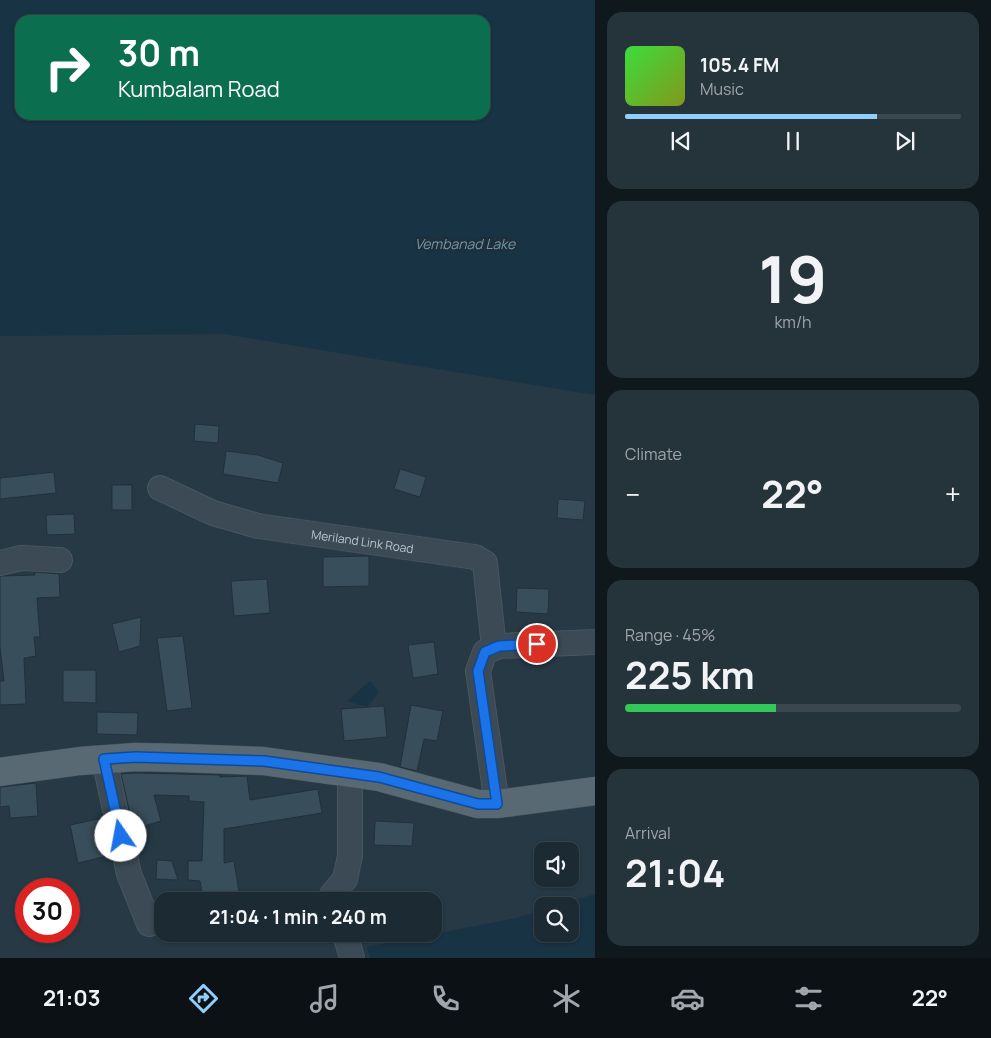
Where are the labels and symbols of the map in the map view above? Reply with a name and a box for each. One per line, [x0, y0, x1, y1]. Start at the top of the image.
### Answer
water label: Vembanad Lake [415, 234, 516, 253]
street label: Meriland Link Road [310, 525, 415, 557]
pin [516, 623, 558, 665]
position arrow [94, 809, 146, 861]
speed limit sign: 30 [15, 878, 80, 943]

